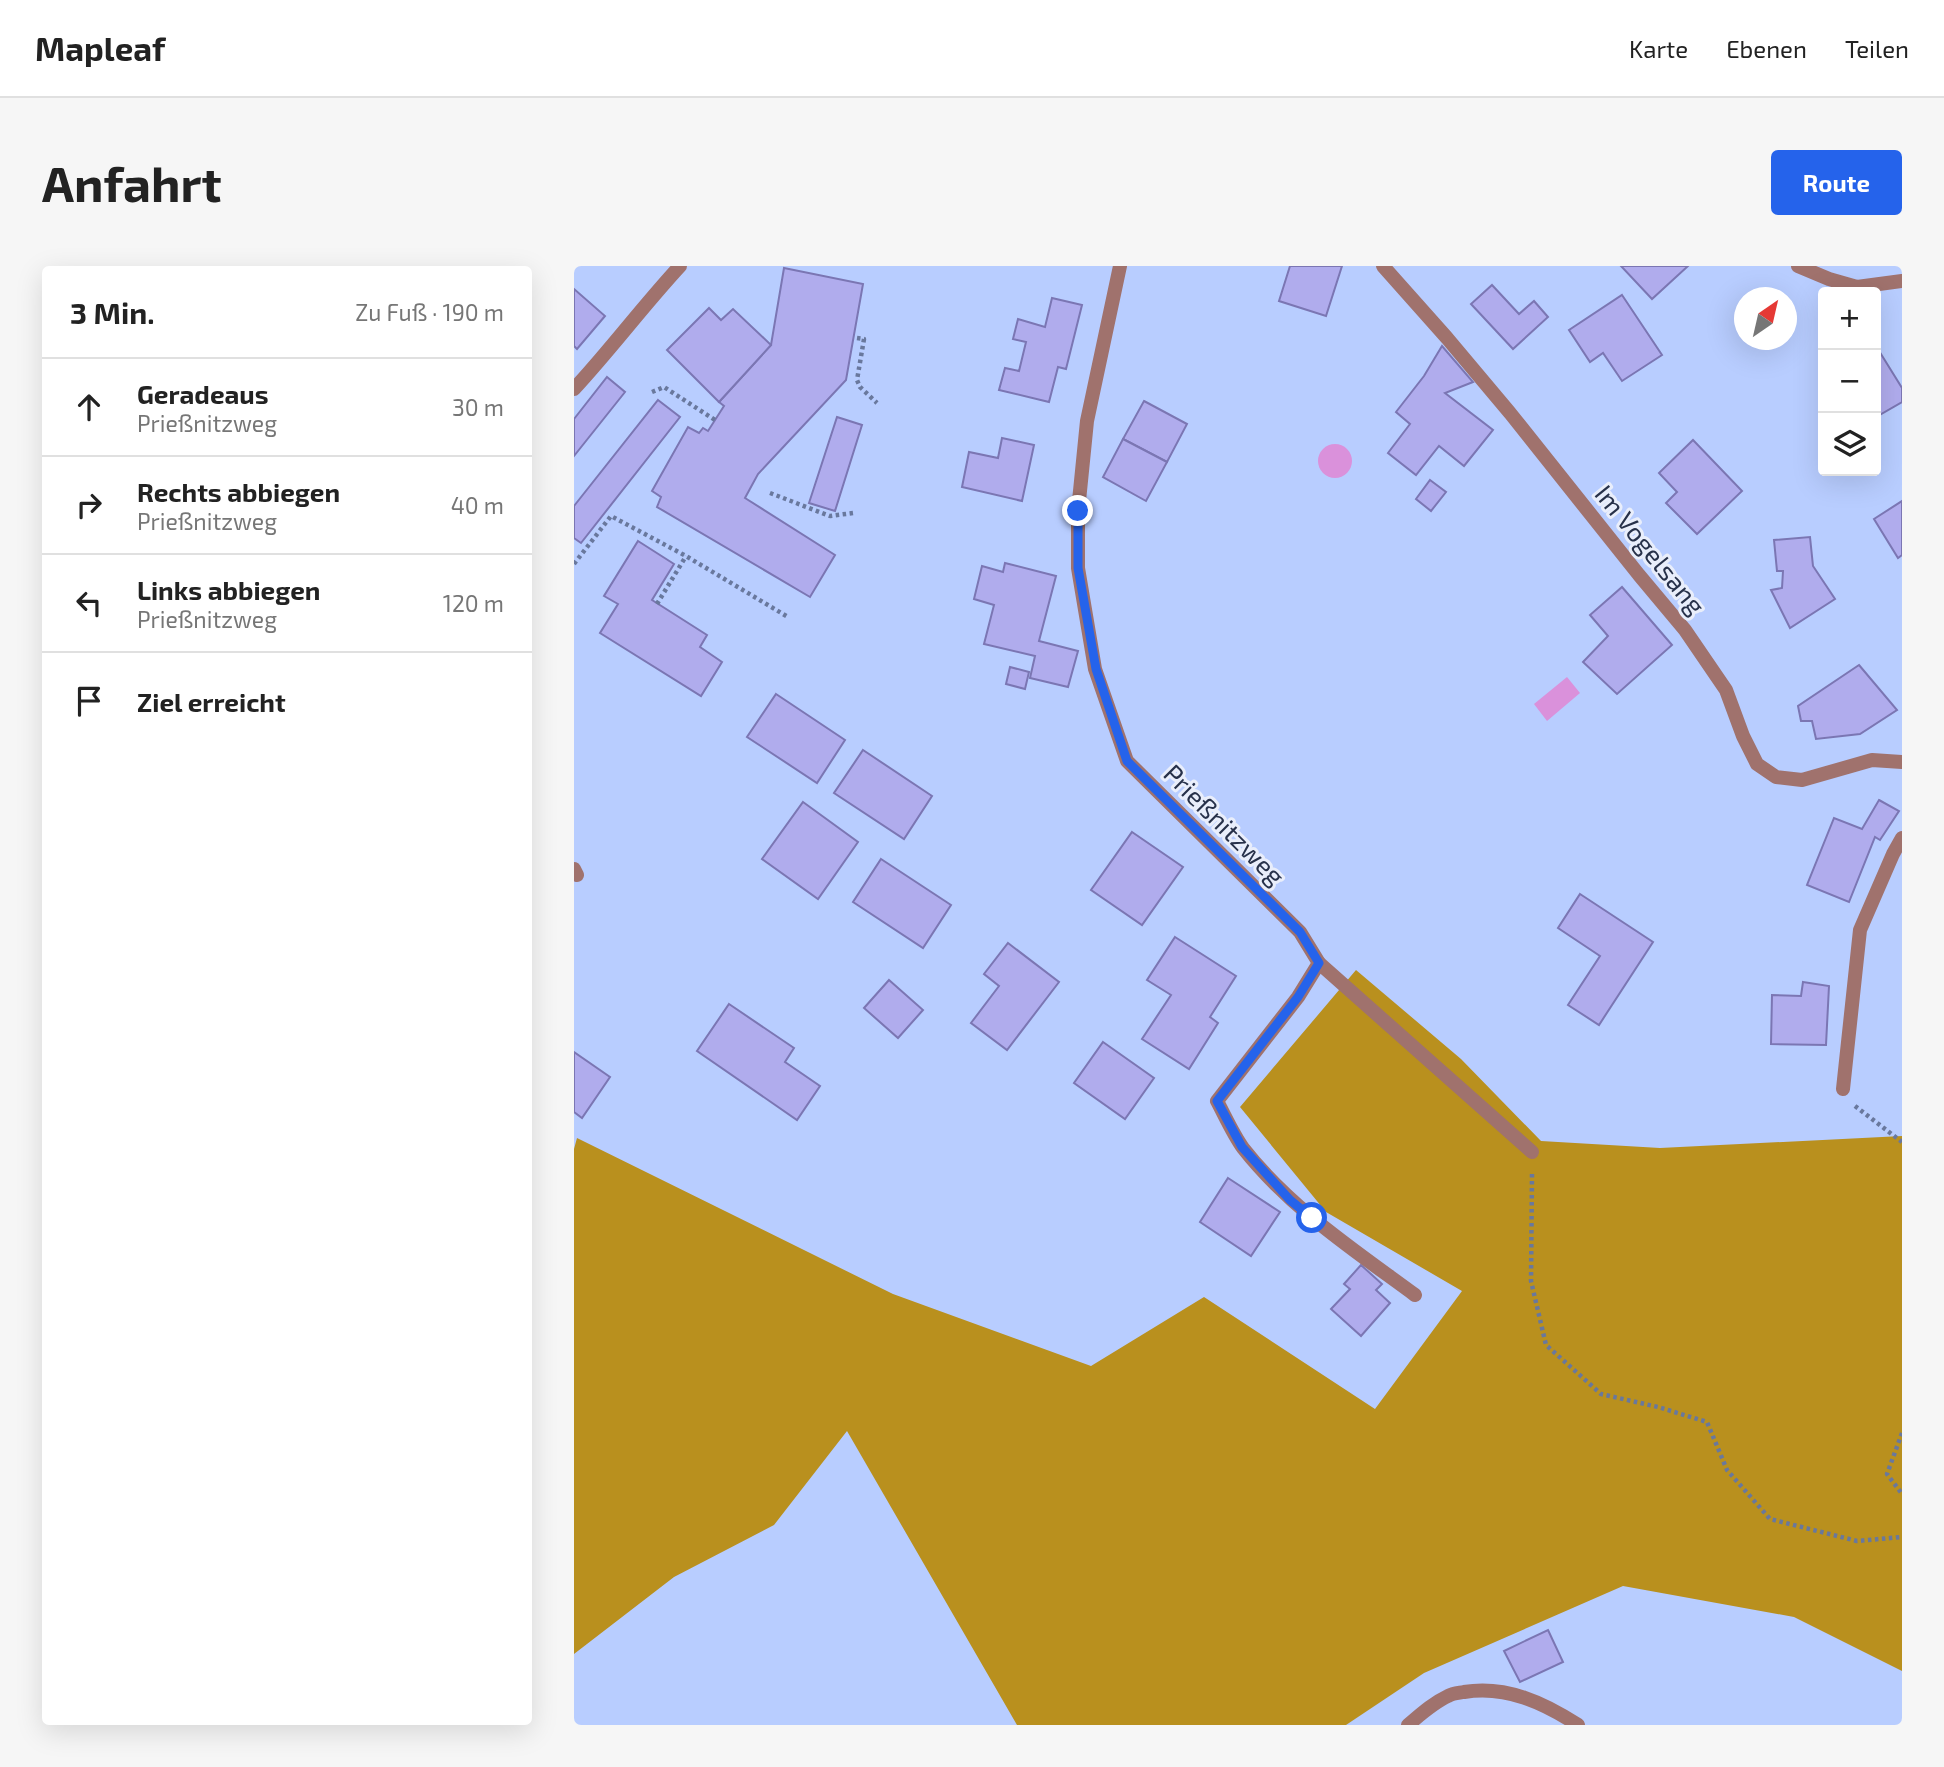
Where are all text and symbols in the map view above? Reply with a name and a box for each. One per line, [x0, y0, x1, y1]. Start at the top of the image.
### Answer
text: Mapleaf [35, 28, 165, 68]
text: Karte [1629, 34, 1688, 63]
text: Ebenen [1726, 34, 1807, 63]
text: Teilen [1845, 34, 1909, 63]
button: Route [1771, 150, 1902, 215]
text: Anfahrt [42, 153, 222, 212]
north arrow [1734, 287, 1797, 350]
map controls [1818, 287, 1881, 476]
button: + [1818, 287, 1881, 350]
text: 3 Min. [70, 294, 155, 330]
text: Zu Fuß · 190 m [355, 298, 504, 326]
button: − [1818, 350, 1881, 413]
text: Geradeaus [137, 378, 269, 409]
icon: ahead [70, 388, 108, 426]
text: 30 m [452, 393, 504, 421]
text: Prießnitzweg [137, 409, 277, 437]
button: layers [1818, 413, 1881, 476]
text: Rechts abbiegen [137, 476, 340, 507]
street label: Im Vogelsang [1589, 478, 1713, 620]
icon: right [70, 486, 108, 524]
text: 40 m [451, 491, 504, 519]
route end [1062, 495, 1093, 526]
text: Prießnitzweg [137, 507, 277, 535]
text: Links abbiegen [137, 574, 321, 605]
icon: left [70, 584, 108, 622]
text: 120 m [443, 589, 504, 617]
text: Prießnitzweg [137, 605, 277, 633]
icon: arrive [70, 682, 108, 720]
text: Ziel erreicht [137, 686, 286, 717]
street label: Prießnitzweg [1158, 757, 1292, 891]
route start [1296, 1202, 1327, 1233]

